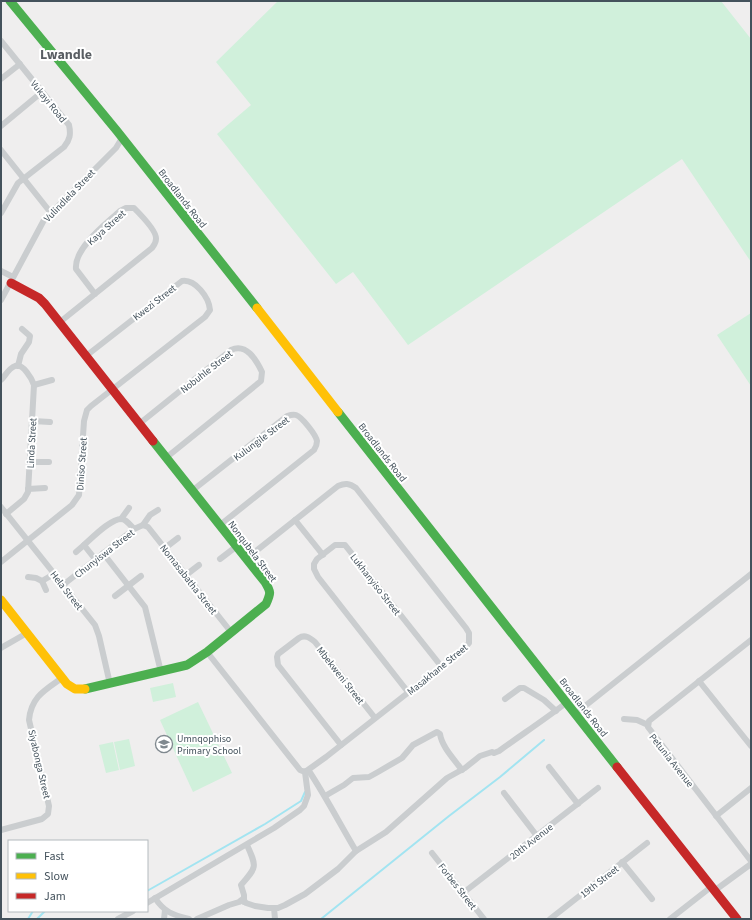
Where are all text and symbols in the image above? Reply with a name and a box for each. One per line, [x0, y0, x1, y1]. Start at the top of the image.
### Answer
district label: Lwandle [40, 45, 92, 65]
street label: Vukayi Road [27, 77, 70, 126]
street label: Vulindlela Street [41, 166, 99, 225]
street label: Broadlands Road [155, 166, 210, 231]
street label: Kaya Street [84, 206, 129, 249]
street label: Kwezi Street [130, 281, 180, 324]
street label: Nobuhle Street [178, 347, 236, 397]
street label: Kulungile Street [231, 413, 293, 464]
street label: Linda Street [24, 417, 40, 469]
street label: Broadlands Road [355, 420, 410, 485]
street label: Diniso Street [73, 436, 91, 491]
street label: Nonqubela Street [224, 518, 280, 586]
street label: Chunyiswa Street [72, 526, 138, 582]
street label: Nomasabatha Street [156, 542, 220, 618]
street label: Lukhanyiso Street [347, 551, 404, 619]
street label: Hela Street [46, 568, 86, 614]
street label: Masakhane Street [404, 641, 471, 699]
street label: Mbekweni Street [313, 644, 368, 708]
street label: Broadlands Road [556, 675, 611, 740]
street label: Siyabonga Street [24, 728, 54, 801]
street label: Petunia Avenue [646, 731, 697, 791]
place label: Umnqophiso Primary School [177, 732, 241, 758]
school or university icon: Umnqophiso Primary School [154, 734, 174, 754]
street label: 20th Avenue [507, 820, 556, 863]
legend [8, 840, 148, 912]
text: Fast [44, 848, 64, 865]
street label: Forbes Street [435, 860, 480, 913]
street label: 19th Street [577, 862, 622, 901]
text: Slow [44, 868, 69, 885]
text: Jam [44, 888, 66, 905]

